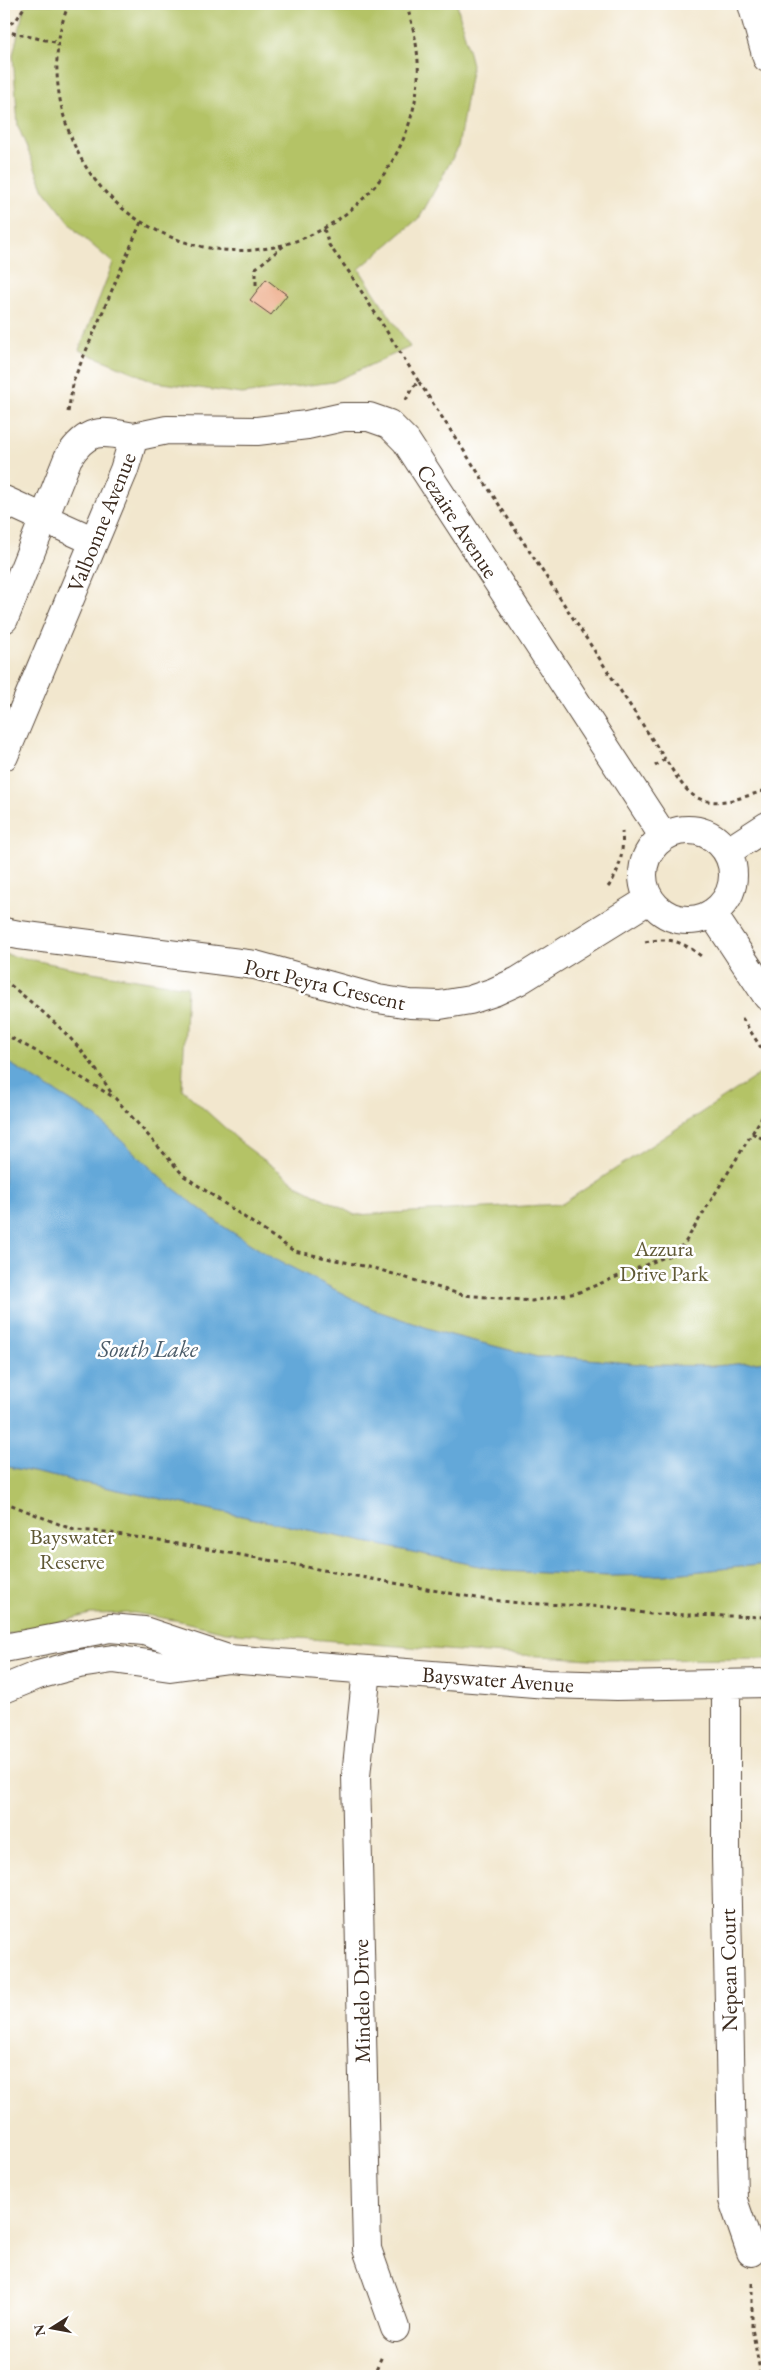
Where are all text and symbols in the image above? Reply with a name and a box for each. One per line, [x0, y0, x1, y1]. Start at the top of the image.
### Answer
street label: Valbonne Avenue [60, 448, 143, 596]
street label: Cezaire Avenue [410, 459, 505, 584]
street label: Port Peyra Crescent [241, 952, 408, 1017]
park label: Azzura Drive Park [620, 1234, 709, 1288]
water label: South Lake [97, 1333, 199, 1364]
park label: Bayswater Reserve [30, 1522, 115, 1576]
street label: Bayswater Avenue [421, 1660, 575, 1699]
street label: Nepean Court [713, 1908, 744, 2032]
street label: Mindelo Drive [346, 1938, 377, 2063]
north arrow [28, 2302, 78, 2352]
text: N [29, 2323, 49, 2338]

